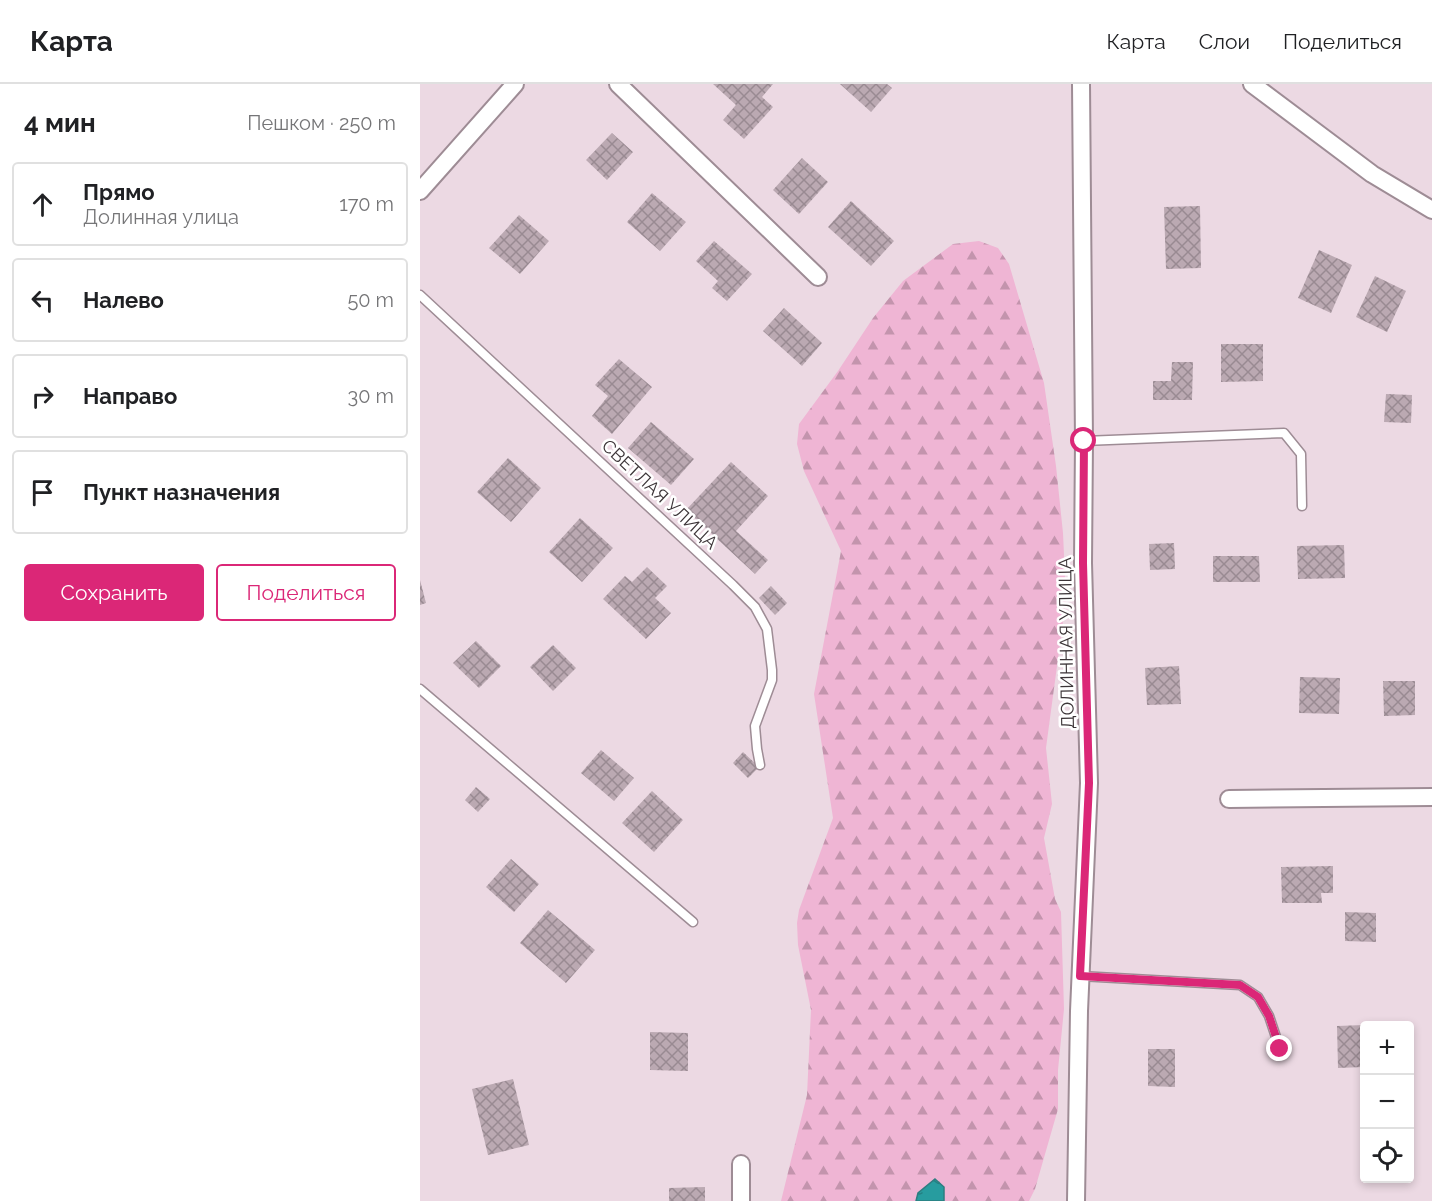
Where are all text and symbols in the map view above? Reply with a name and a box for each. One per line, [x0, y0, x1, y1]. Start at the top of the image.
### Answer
text: Карта [30, 25, 113, 58]
text: Карта [1107, 29, 1166, 54]
text: Слои [1199, 29, 1250, 54]
text: Поделиться [1283, 29, 1402, 54]
text: 4 мин [24, 108, 96, 138]
text: Пешком · 250 m [247, 111, 396, 135]
text: Прямо [83, 179, 155, 205]
icon: ahead [26, 188, 59, 221]
text: 170 m [339, 192, 394, 216]
text: Долинная улица [83, 205, 239, 229]
icon: left [26, 284, 59, 317]
text: Налево [83, 287, 164, 313]
text: 50 m [347, 288, 394, 312]
icon: right [26, 380, 59, 413]
text: Направо [83, 383, 177, 409]
text: 30 m [348, 384, 394, 408]
route start [1070, 427, 1096, 453]
street label: СВЕТЛАЯ УЛИЦА [598, 435, 722, 553]
icon: arrive [26, 476, 59, 509]
text: Пункт назначения [83, 479, 280, 505]
street label: ДОЛИННАЯ УЛИЦА [1054, 557, 1078, 729]
button: Сохранить [24, 564, 204, 621]
button: Поделиться [216, 564, 396, 621]
map controls [1360, 1021, 1414, 1183]
button: + [1360, 1021, 1414, 1075]
route end [1266, 1035, 1292, 1061]
button: − [1360, 1075, 1414, 1129]
button: locate [1360, 1129, 1414, 1183]

